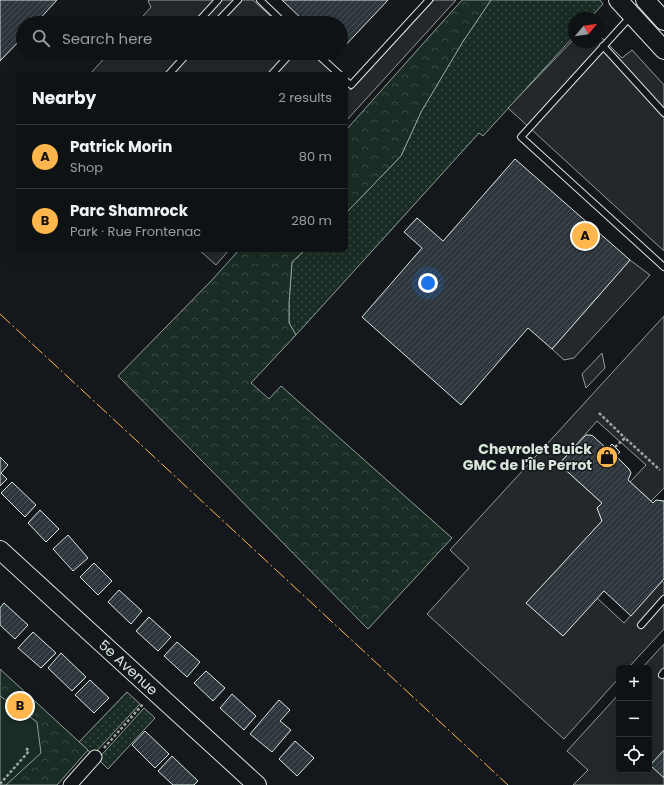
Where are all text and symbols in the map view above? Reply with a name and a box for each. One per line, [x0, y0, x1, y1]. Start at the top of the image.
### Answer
north arrow [568, 12, 604, 48]
search box [16, 16, 348, 60]
icon: search [30, 27, 52, 49]
text: Search here [62, 28, 152, 49]
text: Nearby [32, 86, 96, 110]
text: 2 results [278, 88, 332, 107]
text: Patrick Morin [70, 136, 172, 157]
text: A [40, 147, 50, 166]
text: 80 m [299, 147, 332, 166]
text: Shop [70, 158, 103, 177]
text: Parc Shamrock [70, 200, 188, 221]
text: B [41, 211, 49, 230]
text: 280 m [291, 211, 332, 230]
pin: A [572, 221, 598, 251]
text: Park · Rue Frontenac [70, 222, 201, 241]
your location [418, 273, 438, 293]
place label: Chevrolet Buick GMC de l'Île Perrot [463, 439, 592, 475]
shop icon: Chevrolet Buick GMC de l'Île Perrot [594, 444, 620, 470]
street label: 5e Avenue [94, 635, 163, 700]
map controls [616, 665, 652, 773]
button: + [616, 665, 652, 701]
pin: B [7, 691, 33, 721]
button: − [616, 701, 652, 737]
button: locate [616, 737, 652, 773]

